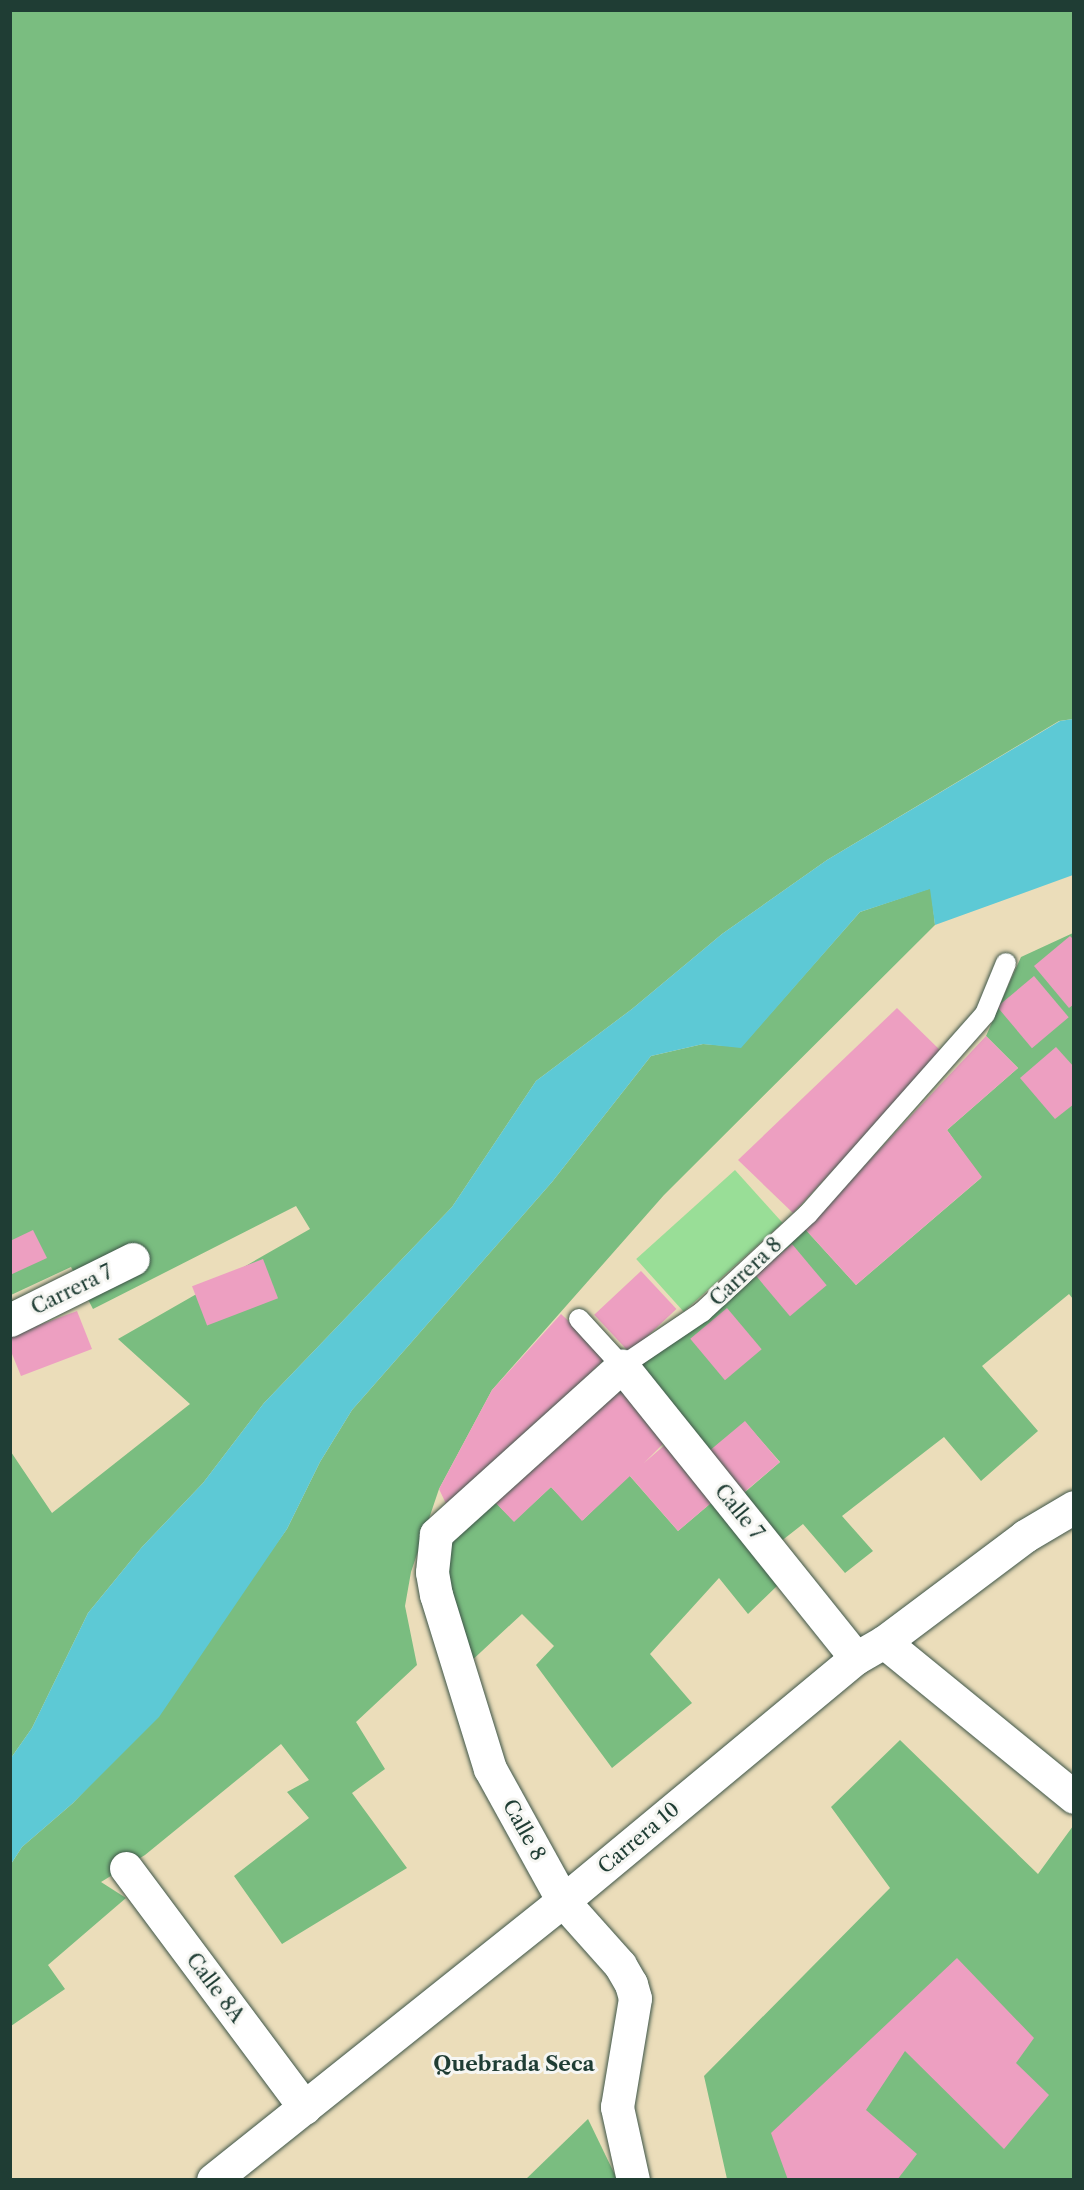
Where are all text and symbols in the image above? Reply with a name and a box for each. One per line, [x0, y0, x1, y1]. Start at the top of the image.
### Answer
street label: Carrera 8 [705, 1233, 787, 1311]
street label: Carrera 7 [27, 1260, 117, 1320]
street label: Calle 7 [709, 1479, 769, 1545]
street label: Calle 8 [497, 1795, 551, 1865]
street label: Carrera 10 [593, 1797, 685, 1879]
street label: Calle 8A [181, 1948, 249, 2028]
district label: Quebrada Seca [433, 2051, 595, 2077]

